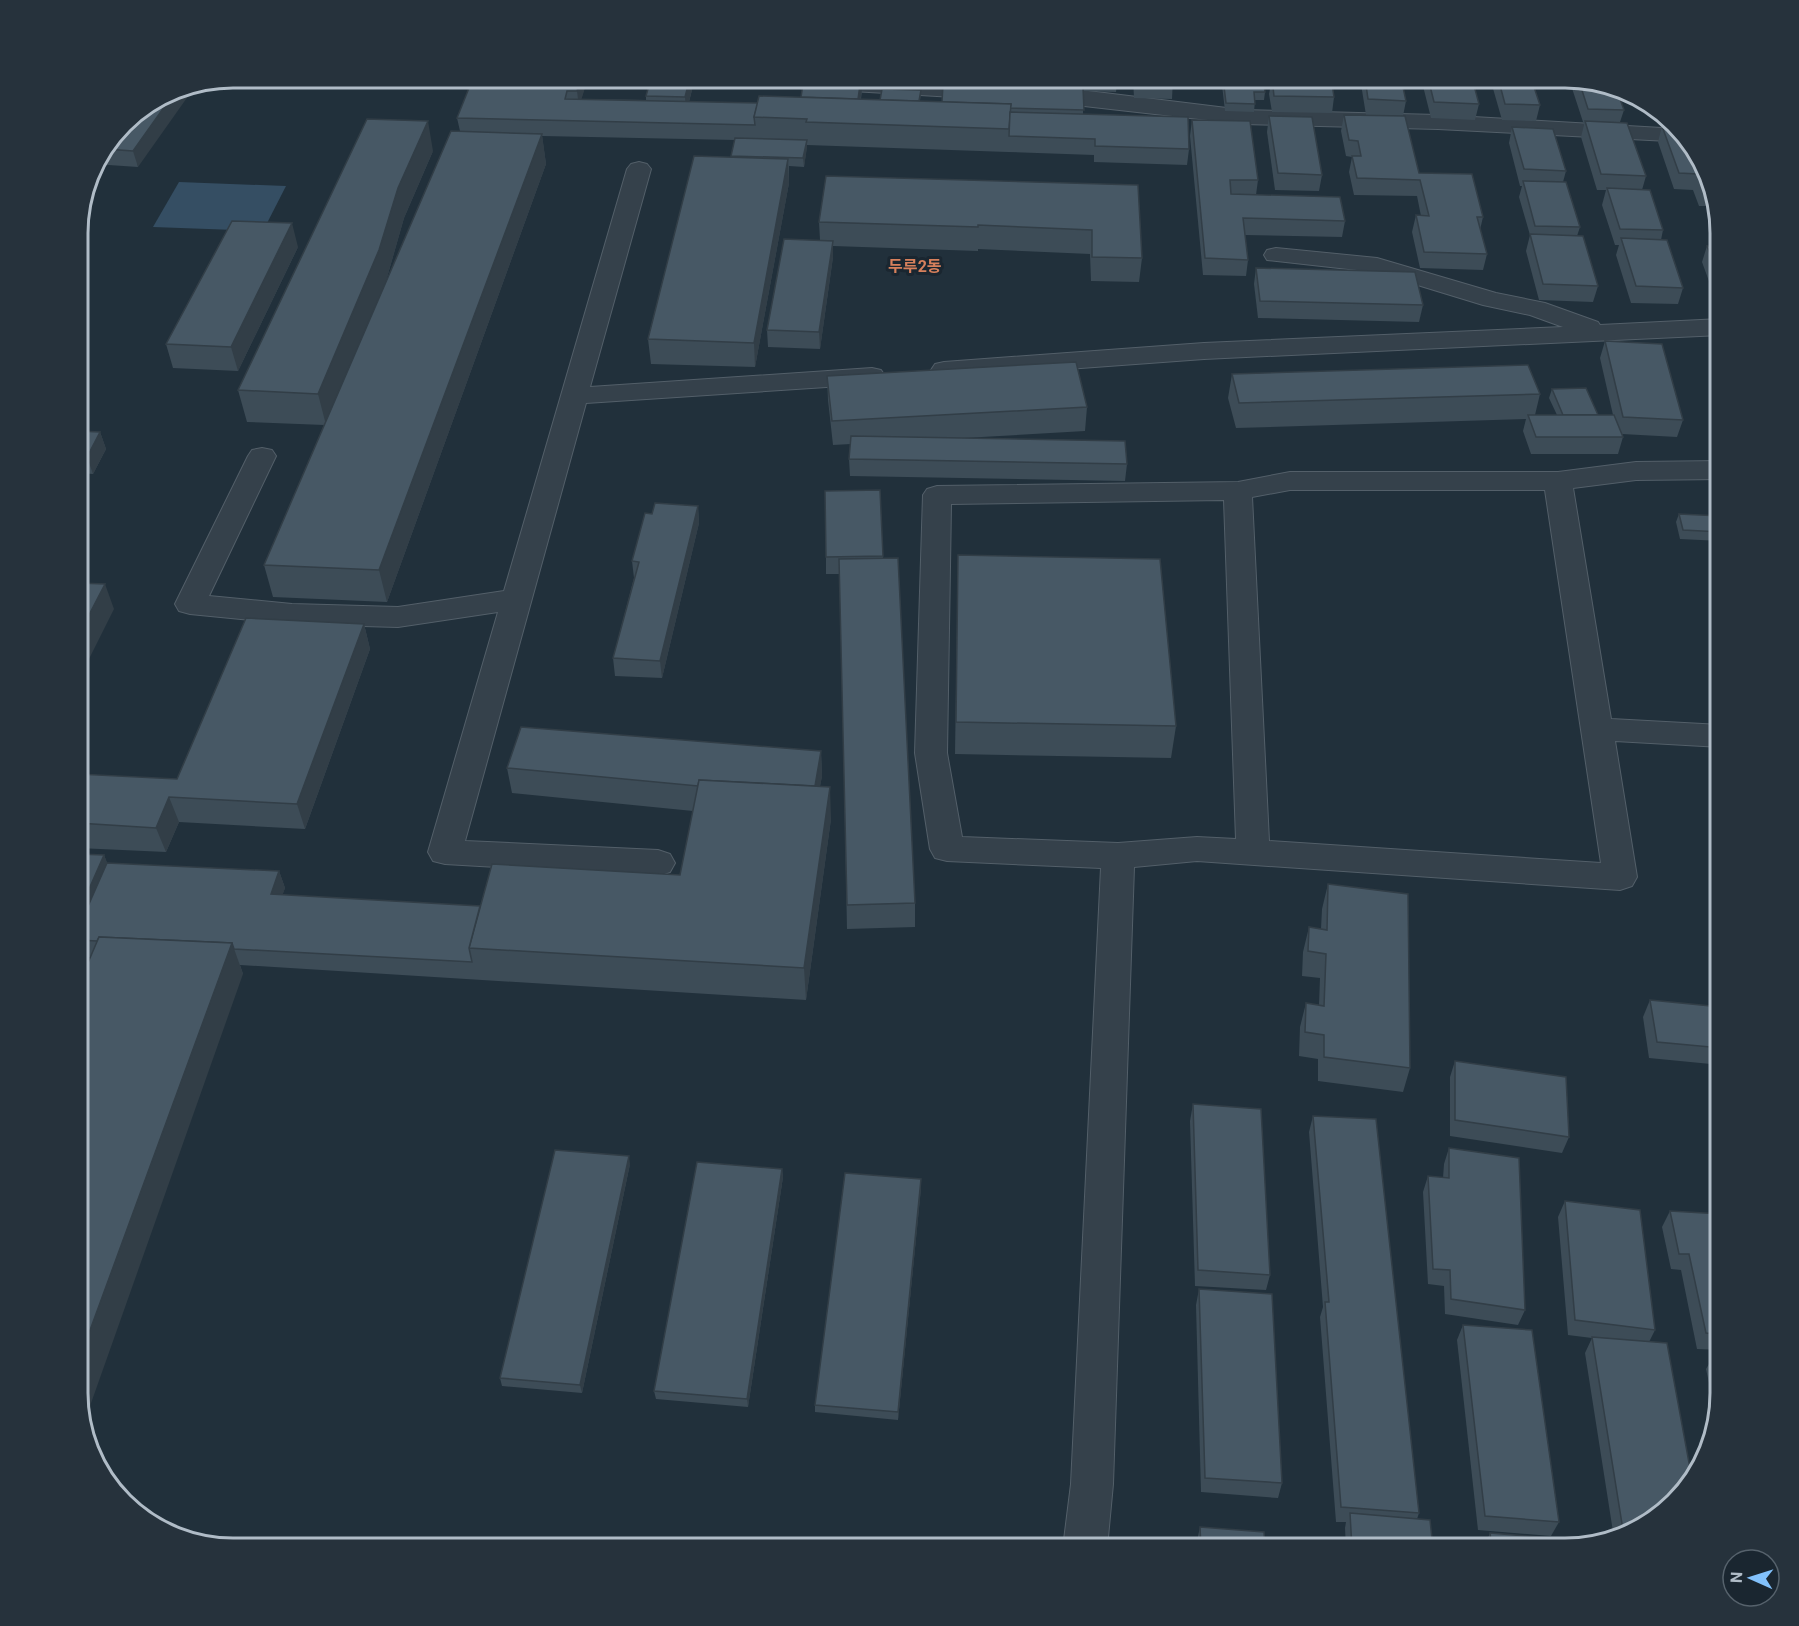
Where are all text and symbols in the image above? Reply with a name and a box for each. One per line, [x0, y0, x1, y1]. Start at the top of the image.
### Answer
district label: 두루2동 [888, 257, 942, 276]
north arrow [1721, 1548, 1781, 1608]
text: N [1727, 1571, 1746, 1583]

